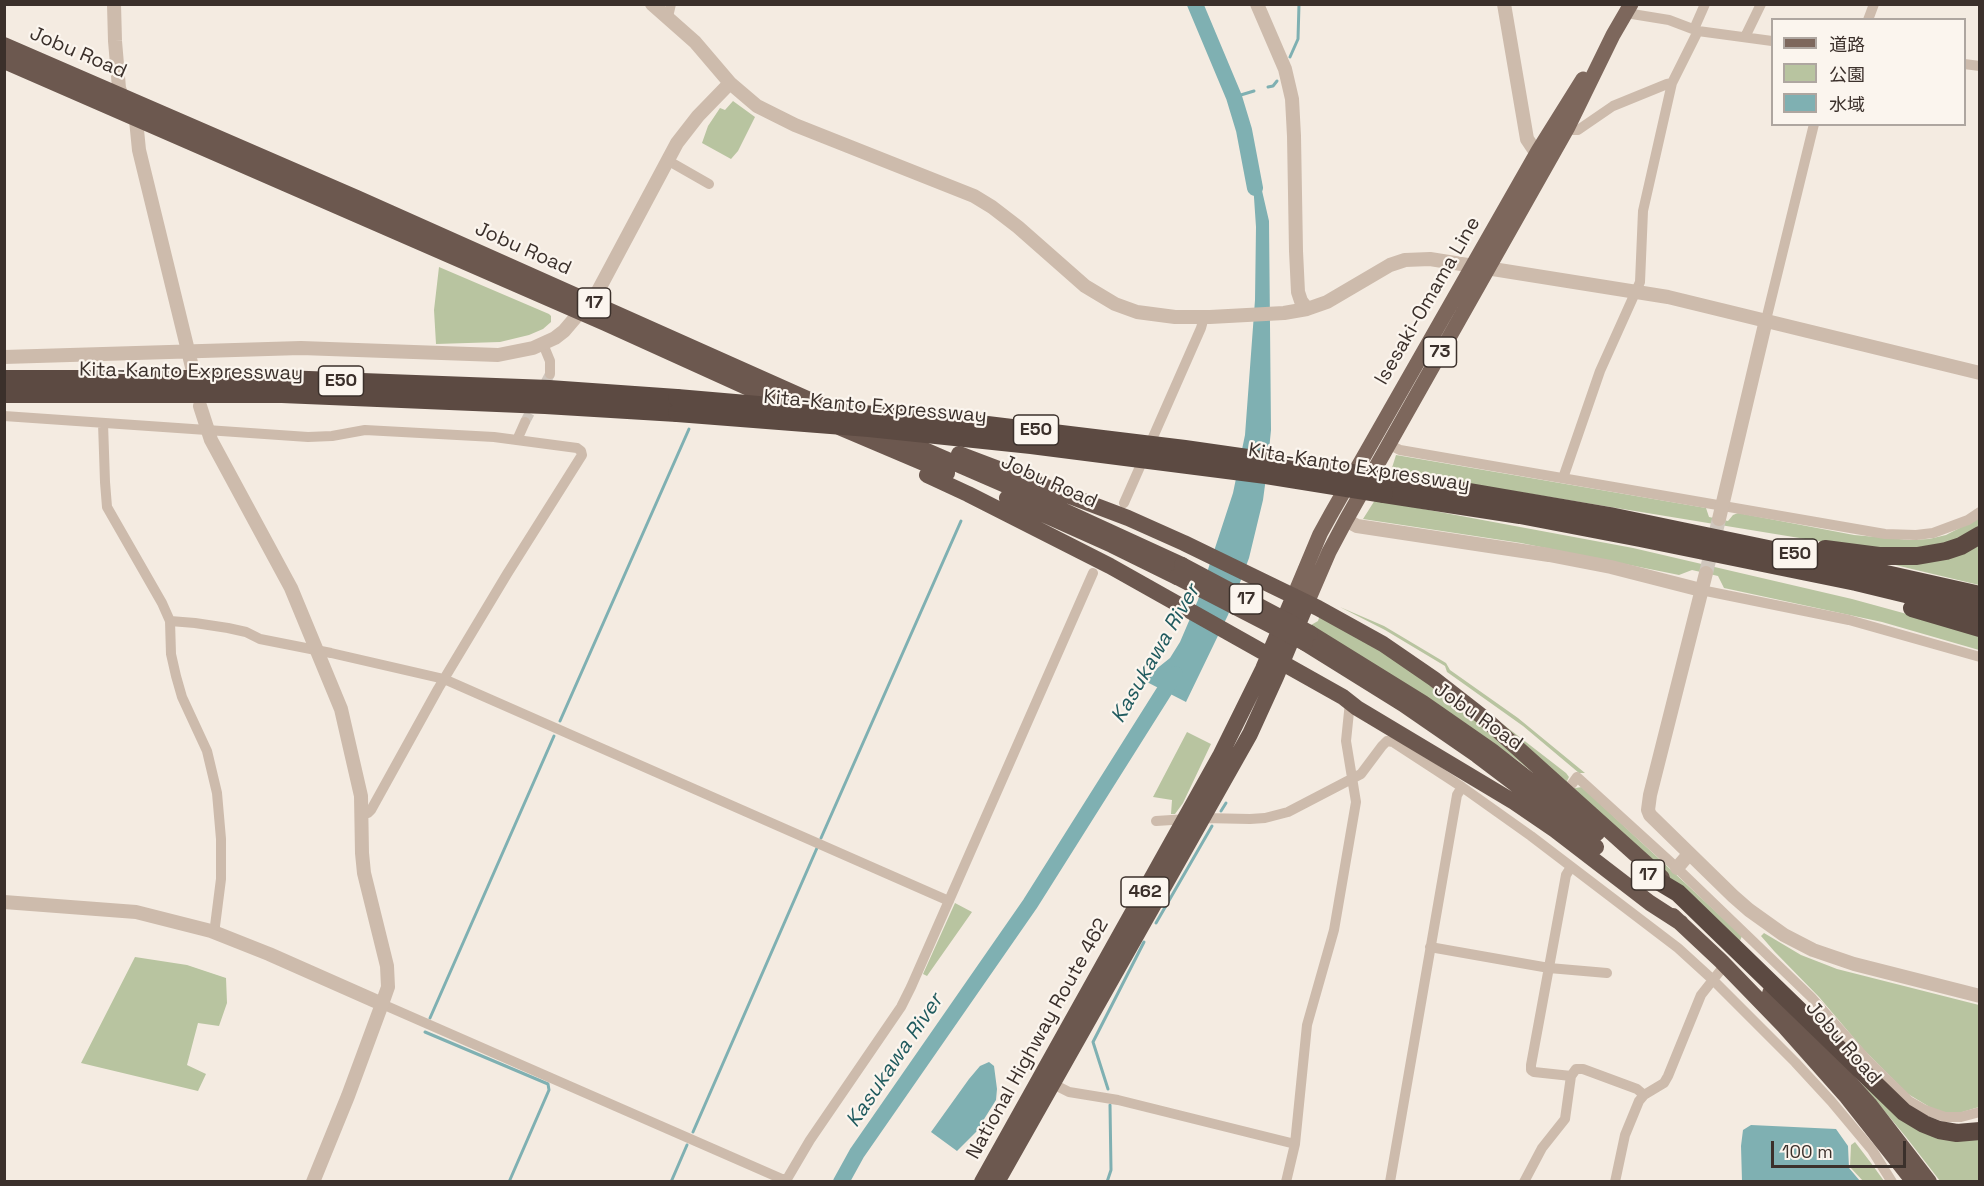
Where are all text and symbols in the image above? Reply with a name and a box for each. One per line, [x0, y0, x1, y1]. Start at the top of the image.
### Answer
legend [1771, 18, 1966, 126]
street label: Jobu Road [26, 22, 130, 84]
text: 道路 [1829, 33, 1865, 56]
text: 公園 [1829, 63, 1865, 86]
text: 水域 [1829, 93, 1865, 116]
street label: Isesaki-Omama Line [1370, 213, 1486, 389]
street label: Jobu Road [471, 217, 575, 281]
road number: 17 [578, 288, 610, 318]
road number: 73 [1424, 337, 1456, 367]
street label: Kita-Kanto Expressway [79, 358, 303, 386]
road number: E50 [318, 366, 364, 396]
street label: Kita-Kanto Expressway [762, 385, 988, 429]
road number: E50 [1014, 415, 1058, 445]
street label: Kita-Kanto Expressway [1247, 439, 1471, 497]
street label: Jobu Road [997, 450, 1101, 514]
road number: E50 [1772, 539, 1818, 569]
water label: Kasukawa River [1106, 580, 1206, 728]
road number: 17 [1230, 584, 1262, 614]
street label: Jobu Road [1429, 678, 1527, 756]
road number: 17 [1632, 860, 1664, 890]
road number: 462 [1121, 877, 1169, 907]
street label: National Highway Route 462 [962, 914, 1114, 1164]
water label: Kasukawa River [841, 990, 949, 1132]
street label: Jobu Road [1800, 996, 1886, 1090]
scale bar [1774, 1129, 1909, 1167]
text: 100 m [1782, 1140, 1833, 1163]

